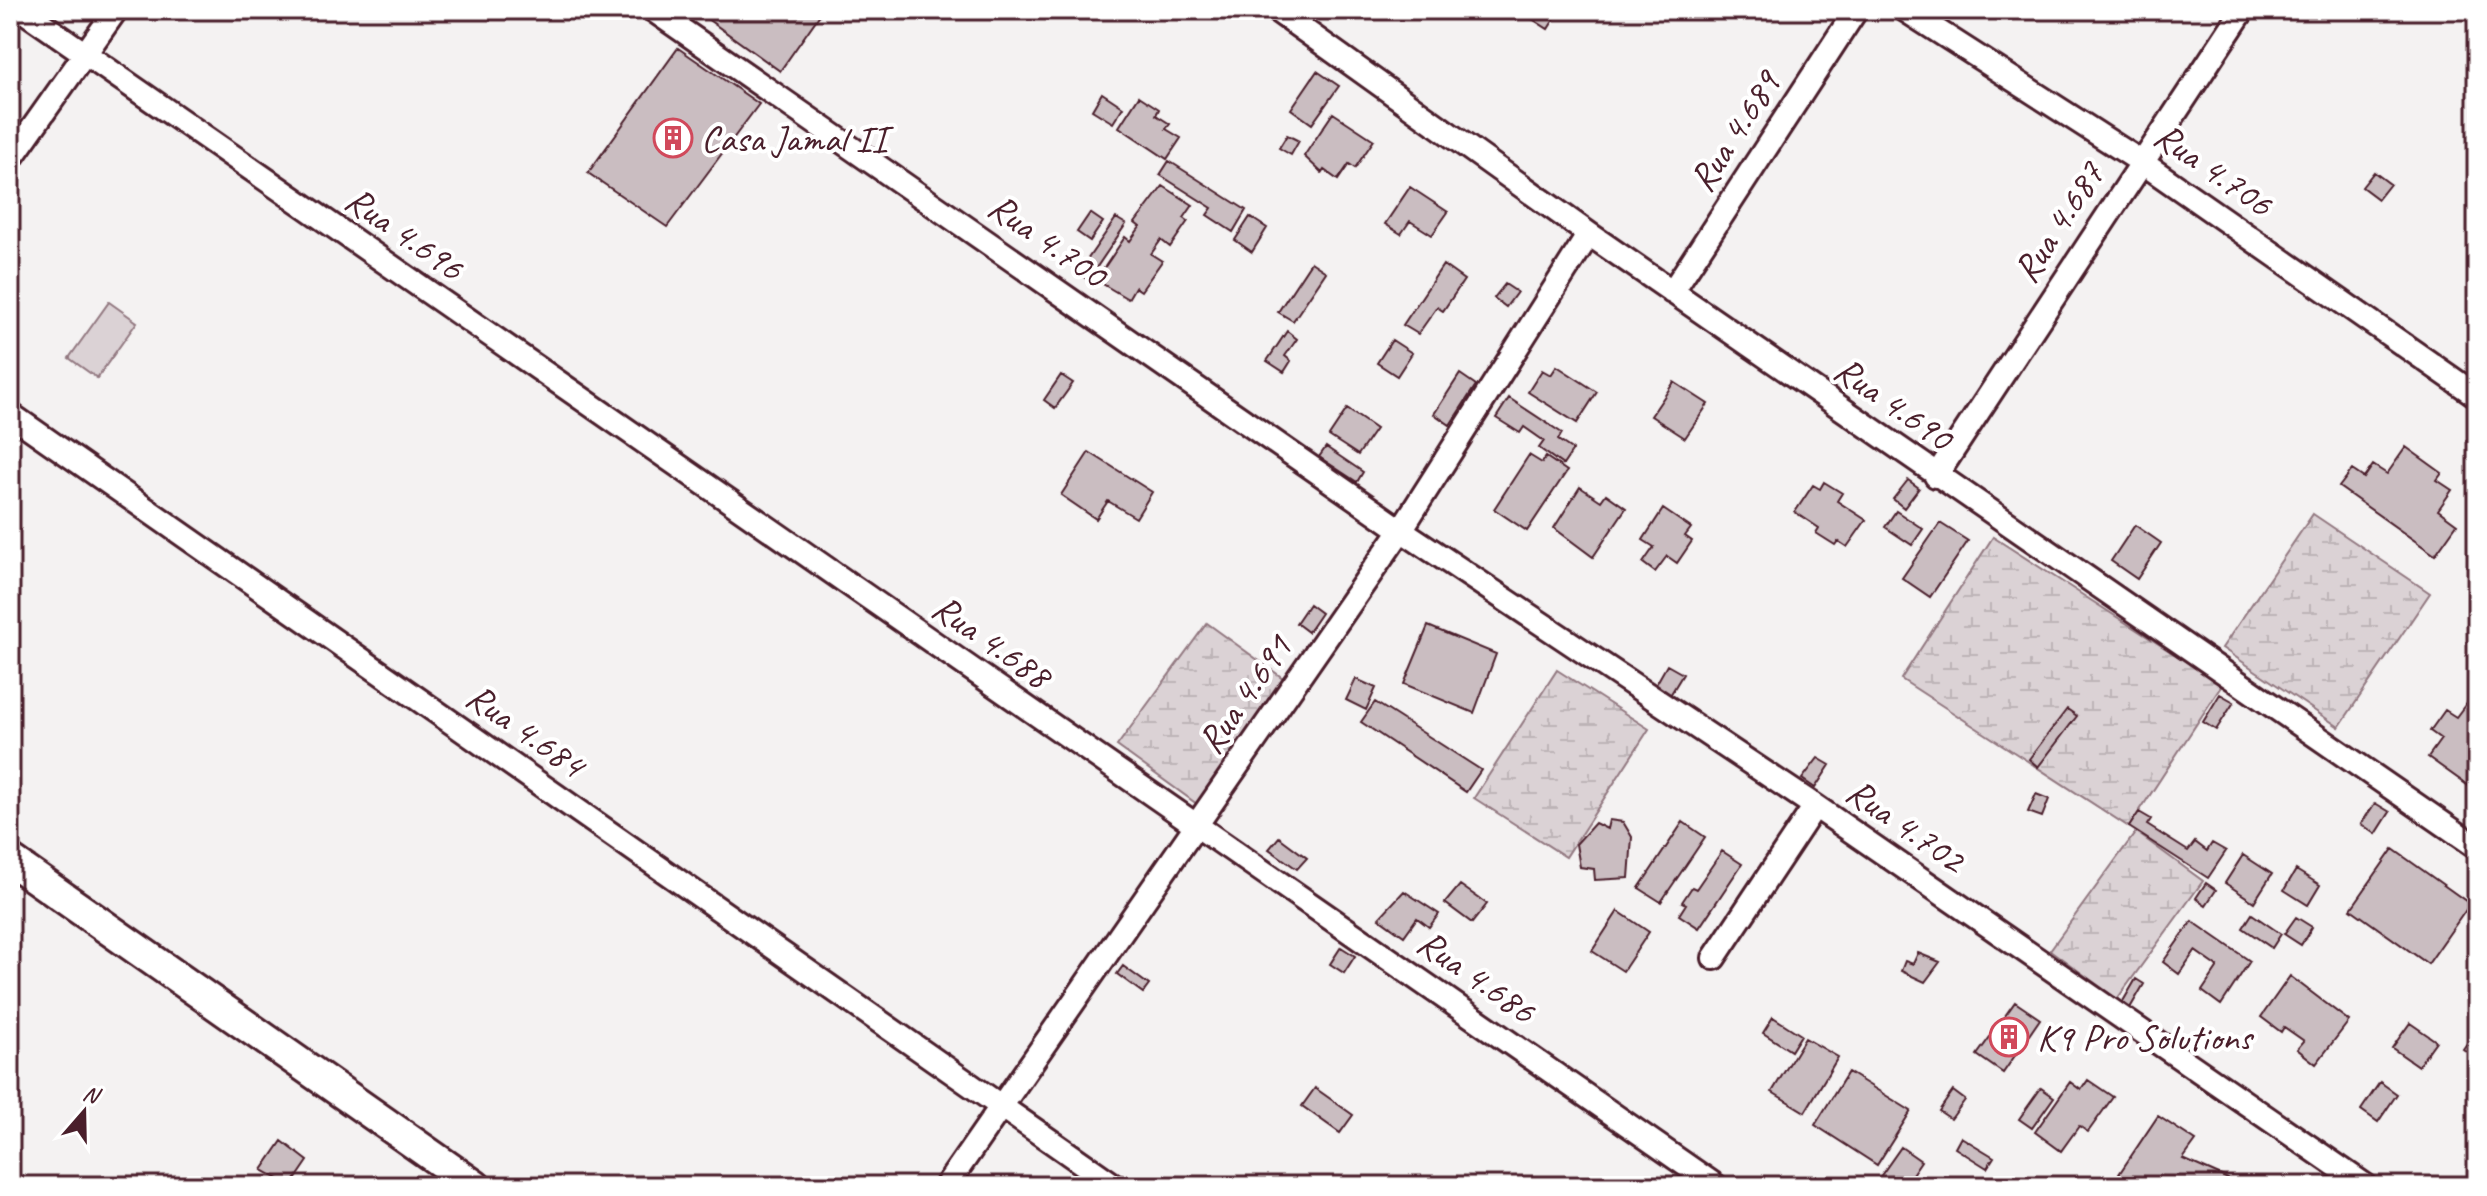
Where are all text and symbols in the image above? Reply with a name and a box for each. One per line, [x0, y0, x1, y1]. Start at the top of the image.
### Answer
street label: Rua 4.689 [1678, 60, 1792, 200]
street label: Rua 4.706 [2145, 112, 2284, 228]
place label: Casa Jamal II [701, 115, 895, 162]
building icon: Casa Jamal II [652, 117, 694, 159]
street label: Rua 4.687 [2002, 152, 2116, 291]
street label: Rua 4.696 [336, 176, 475, 292]
street label: Rua 4.700 [979, 183, 1118, 300]
street label: Rua 4.690 [1825, 346, 1964, 463]
street label: Rua 4.688 [923, 584, 1063, 701]
street label: Rua 4.691 [1187, 624, 1303, 763]
street label: Rua 4.684 [457, 673, 597, 790]
street label: Rua 4.702 [1837, 768, 1976, 885]
street label: Rua 4.686 [1408, 919, 1547, 1035]
place label: K9 Pro Solutions [2037, 1014, 2255, 1061]
building icon: K9 Pro Solutions [1988, 1016, 2030, 1058]
north arrow [44, 1072, 124, 1152]
text: N [79, 1079, 105, 1111]

